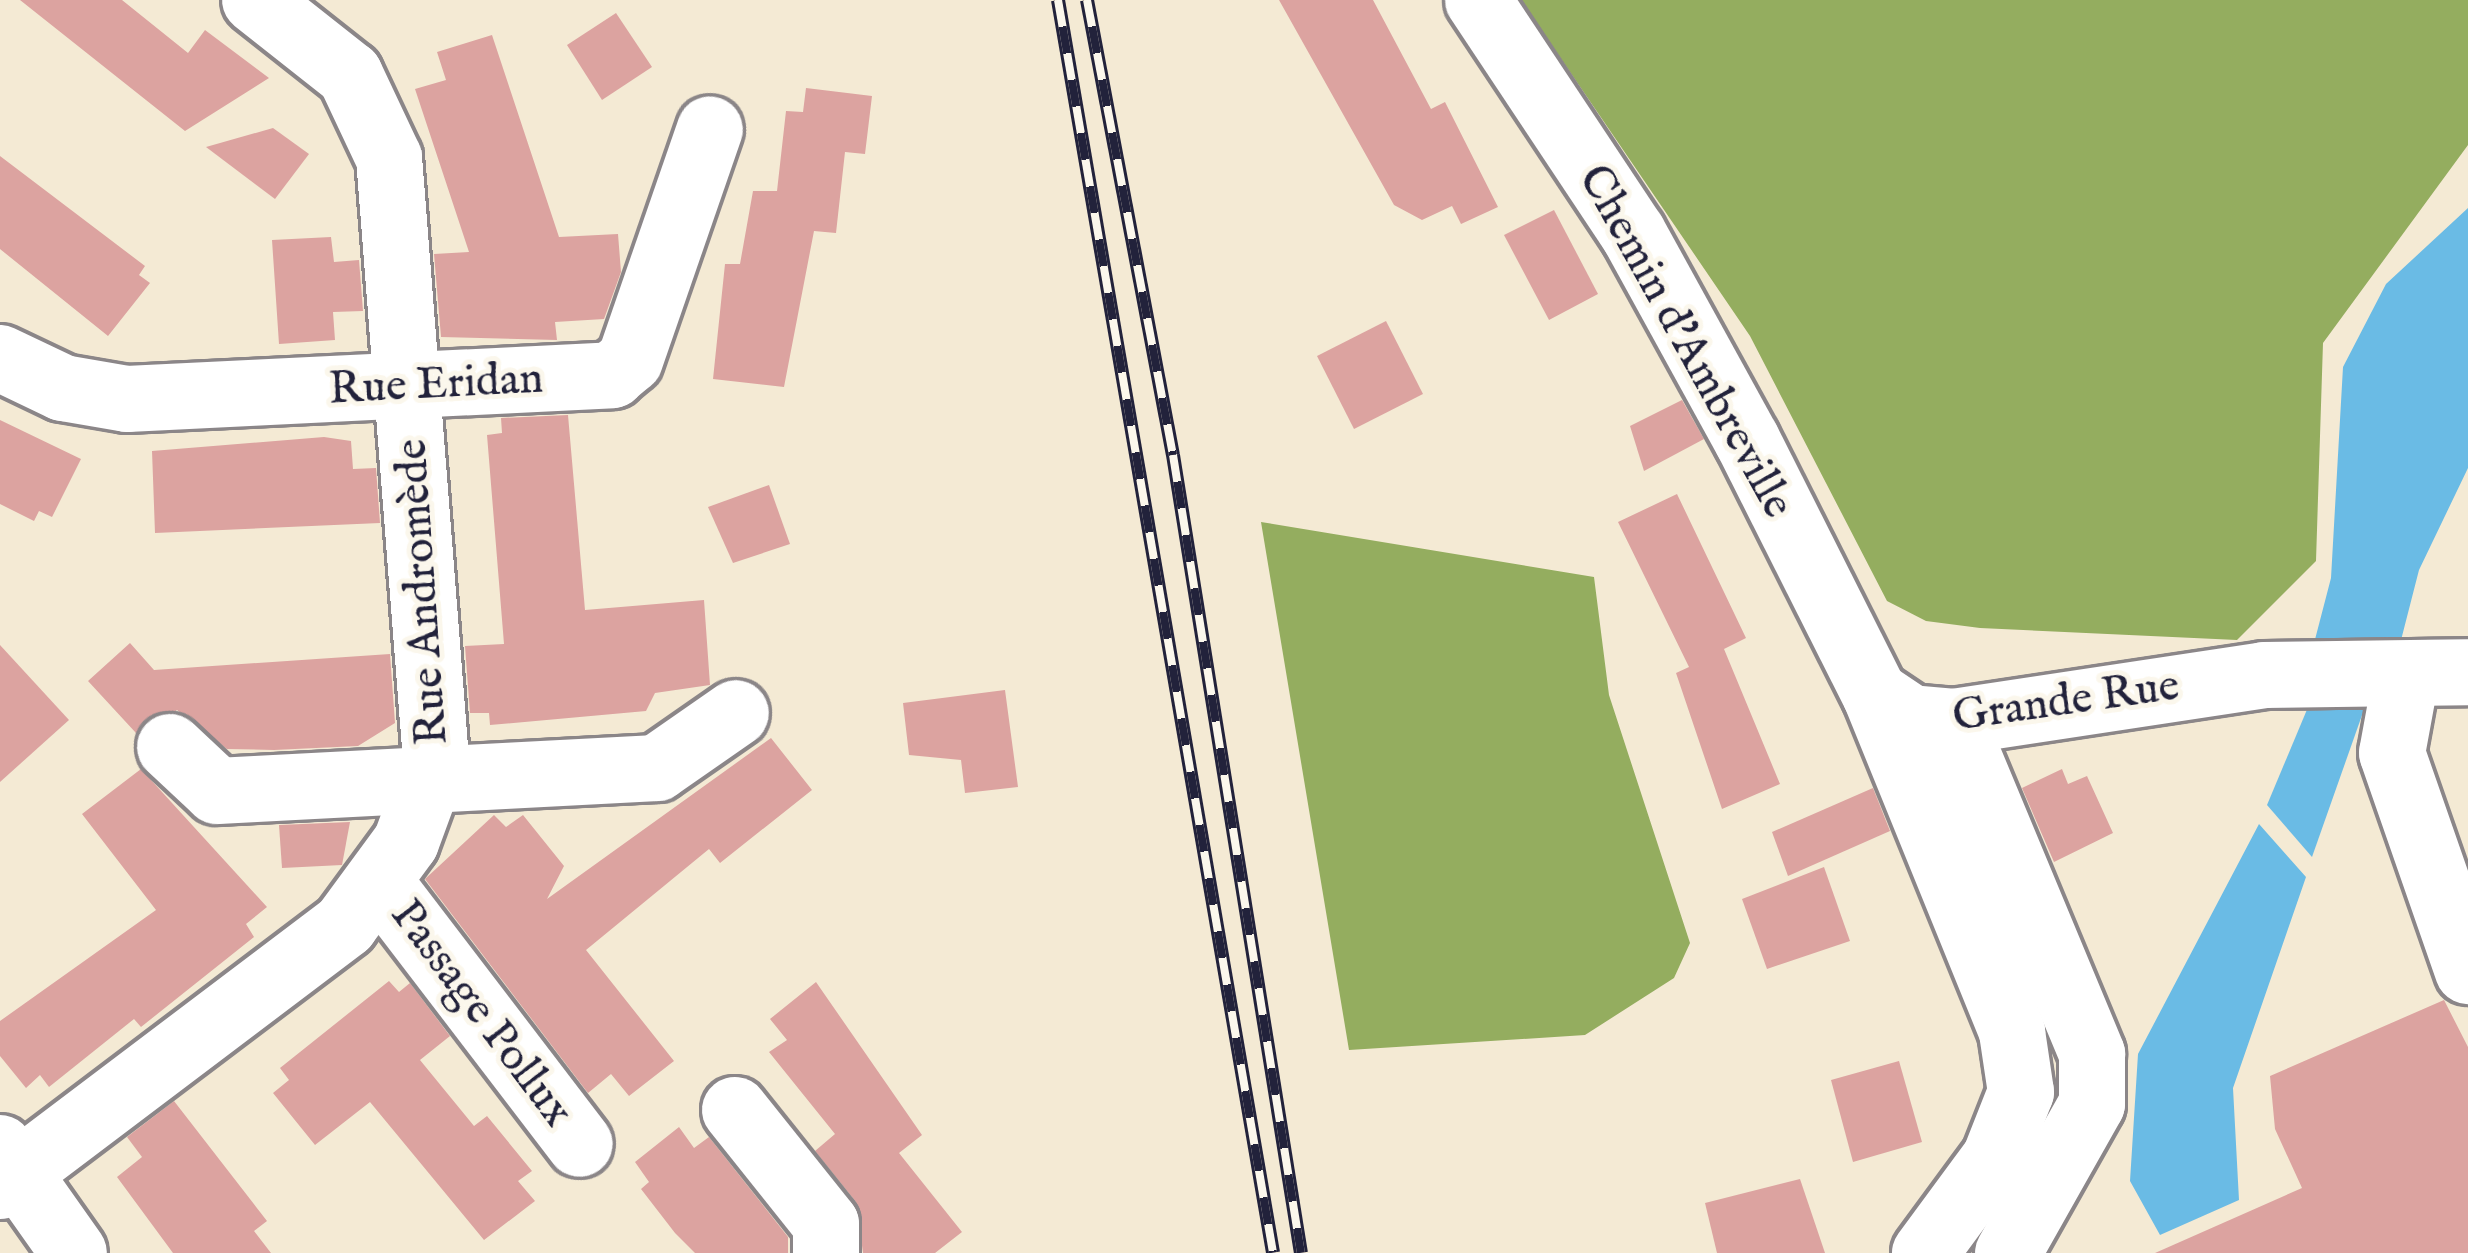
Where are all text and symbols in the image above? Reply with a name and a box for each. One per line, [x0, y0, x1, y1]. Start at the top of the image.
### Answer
street label: Chemin d'Ambreville [1566, 156, 1804, 528]
street label: Rue Eridan [327, 352, 545, 418]
street label: Rue Andromède [385, 437, 461, 747]
street label: Grande Rue [1949, 659, 2183, 745]
street label: Passage Pollux [378, 890, 584, 1138]

